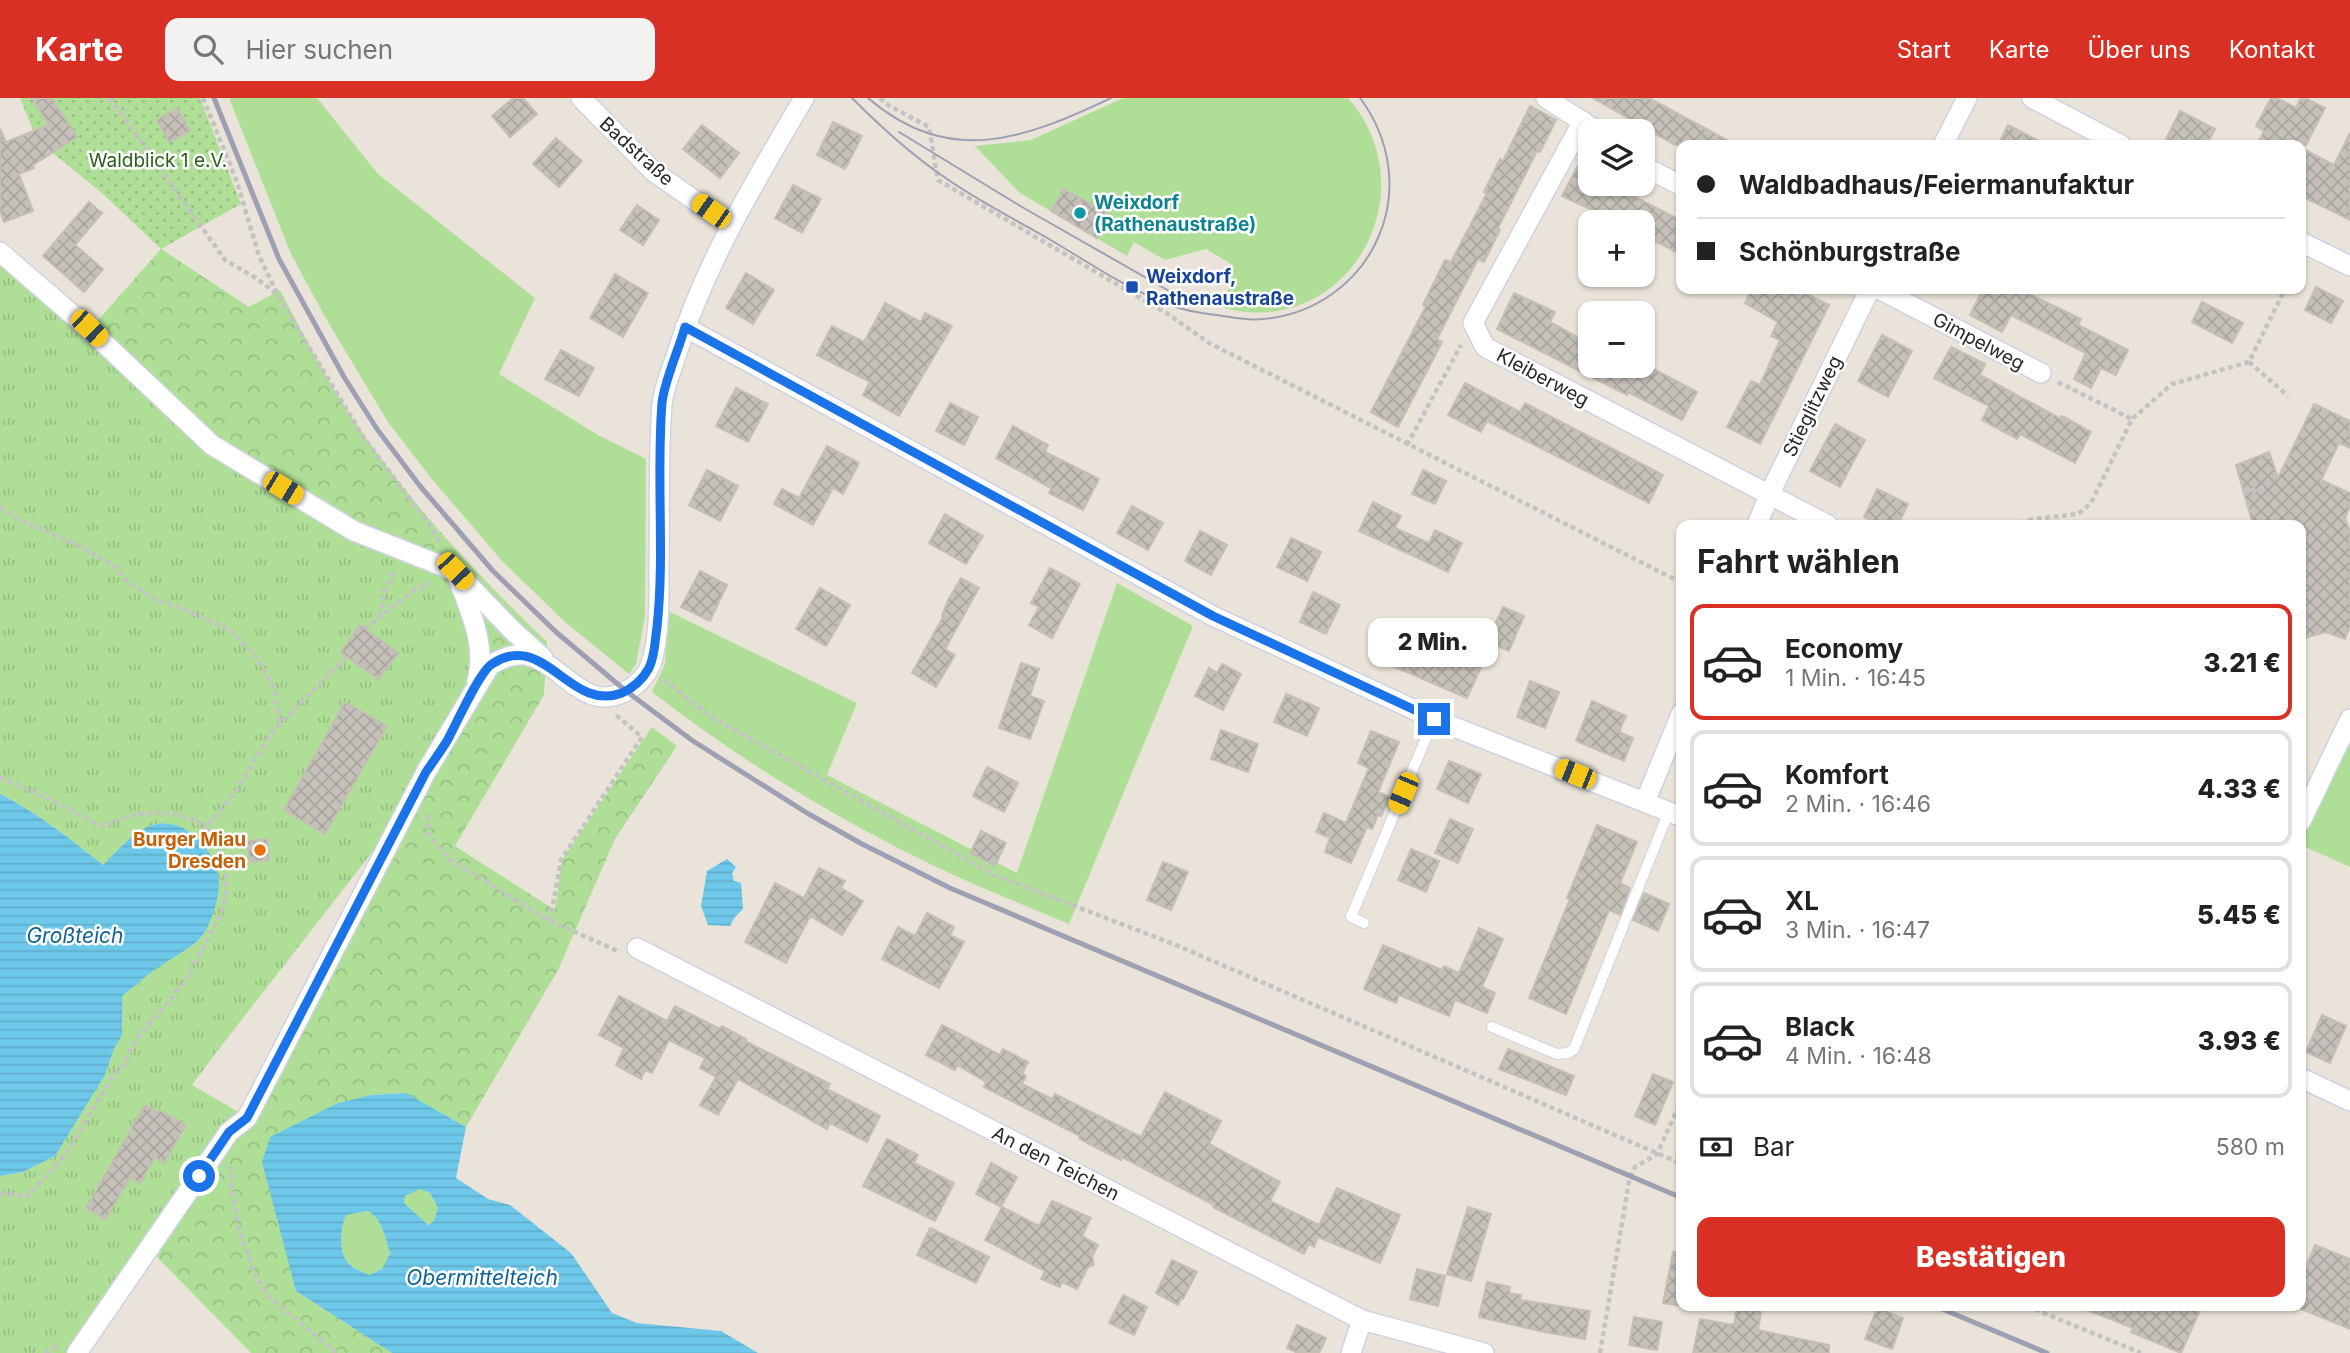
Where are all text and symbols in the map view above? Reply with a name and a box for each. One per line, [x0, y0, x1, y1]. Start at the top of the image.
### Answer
search box [165, 18, 655, 81]
text: Karte [35, 29, 123, 69]
icon: search [189, 30, 227, 68]
text: Hier suchen [245, 34, 393, 65]
text: Start [1897, 35, 1951, 64]
text: Karte [1989, 35, 2049, 64]
text: Über uns [2087, 35, 2191, 64]
text: Kontakt [2229, 35, 2315, 64]
street label: Badstraße [595, 112, 678, 191]
map controls [1578, 119, 1655, 378]
button: layers [1578, 119, 1655, 196]
park label: Waldblick 1 e.V. [89, 149, 227, 172]
text: Waldbadhaus/Feiermanufaktur [1739, 169, 2134, 200]
car [688, 190, 735, 232]
place label: Weixdorf (Rathenaustraße) [1094, 191, 1256, 236]
marker: Weixdorf (Rathenaustraße) [1072, 205, 1088, 221]
button: + [1578, 210, 1655, 287]
text: Schönburgstraße [1739, 236, 1961, 267]
place label: Weixdorf, Rathenaustraße [1146, 265, 1294, 310]
marker: Weixdorf, Rathenaustraße [1124, 279, 1140, 295]
button: − [1578, 301, 1655, 378]
car [67, 306, 112, 350]
street label: Gimpelweg [1929, 308, 2029, 375]
street label: Kleiberweg [1493, 344, 1593, 411]
street label: Stieglitzweg [1778, 352, 1847, 461]
car [260, 468, 307, 508]
text: Fahrt wählen [1697, 542, 1900, 581]
car [433, 549, 478, 593]
callout: 2 Min. [1369, 618, 1499, 666]
text: 2 Min. [1398, 628, 1468, 656]
icon: car [1701, 631, 1764, 694]
text: Economy [1785, 633, 1903, 664]
text: 3.21 € [2204, 647, 2281, 678]
text: 1 Min. · 16:45 [1785, 664, 1926, 692]
route end [1418, 703, 1450, 735]
car [1552, 756, 1599, 792]
icon: car [1701, 757, 1764, 820]
text: Komfort [1785, 759, 1889, 790]
car [1386, 770, 1421, 816]
text: 4.33 € [2198, 773, 2281, 804]
text: 2 Min. · 16:46 [1785, 790, 1931, 818]
place label: Burger Miau Dresden [133, 828, 246, 873]
marker: Burger Miau Dresden [252, 842, 268, 858]
icon: car [1701, 883, 1764, 946]
text: XL [1785, 885, 1819, 916]
text: 5.45 € [2197, 899, 2281, 930]
text: 3 Min. · 16:47 [1785, 916, 1930, 944]
water label: Großteich [26, 923, 124, 948]
icon: car [1701, 1009, 1764, 1072]
text: Black [1785, 1011, 1855, 1042]
text: 3.93 € [2198, 1025, 2281, 1056]
text: 4 Min. · 16:48 [1785, 1042, 1932, 1070]
street label: An den Teichen [988, 1121, 1123, 1205]
icon: cash [1697, 1128, 1735, 1166]
text: Bar [1753, 1131, 1794, 1162]
text: 580 m [2216, 1133, 2285, 1161]
route start [183, 1160, 215, 1192]
button: Bestätigen [1697, 1217, 2285, 1297]
water label: Obermittelteich [406, 1265, 558, 1290]

